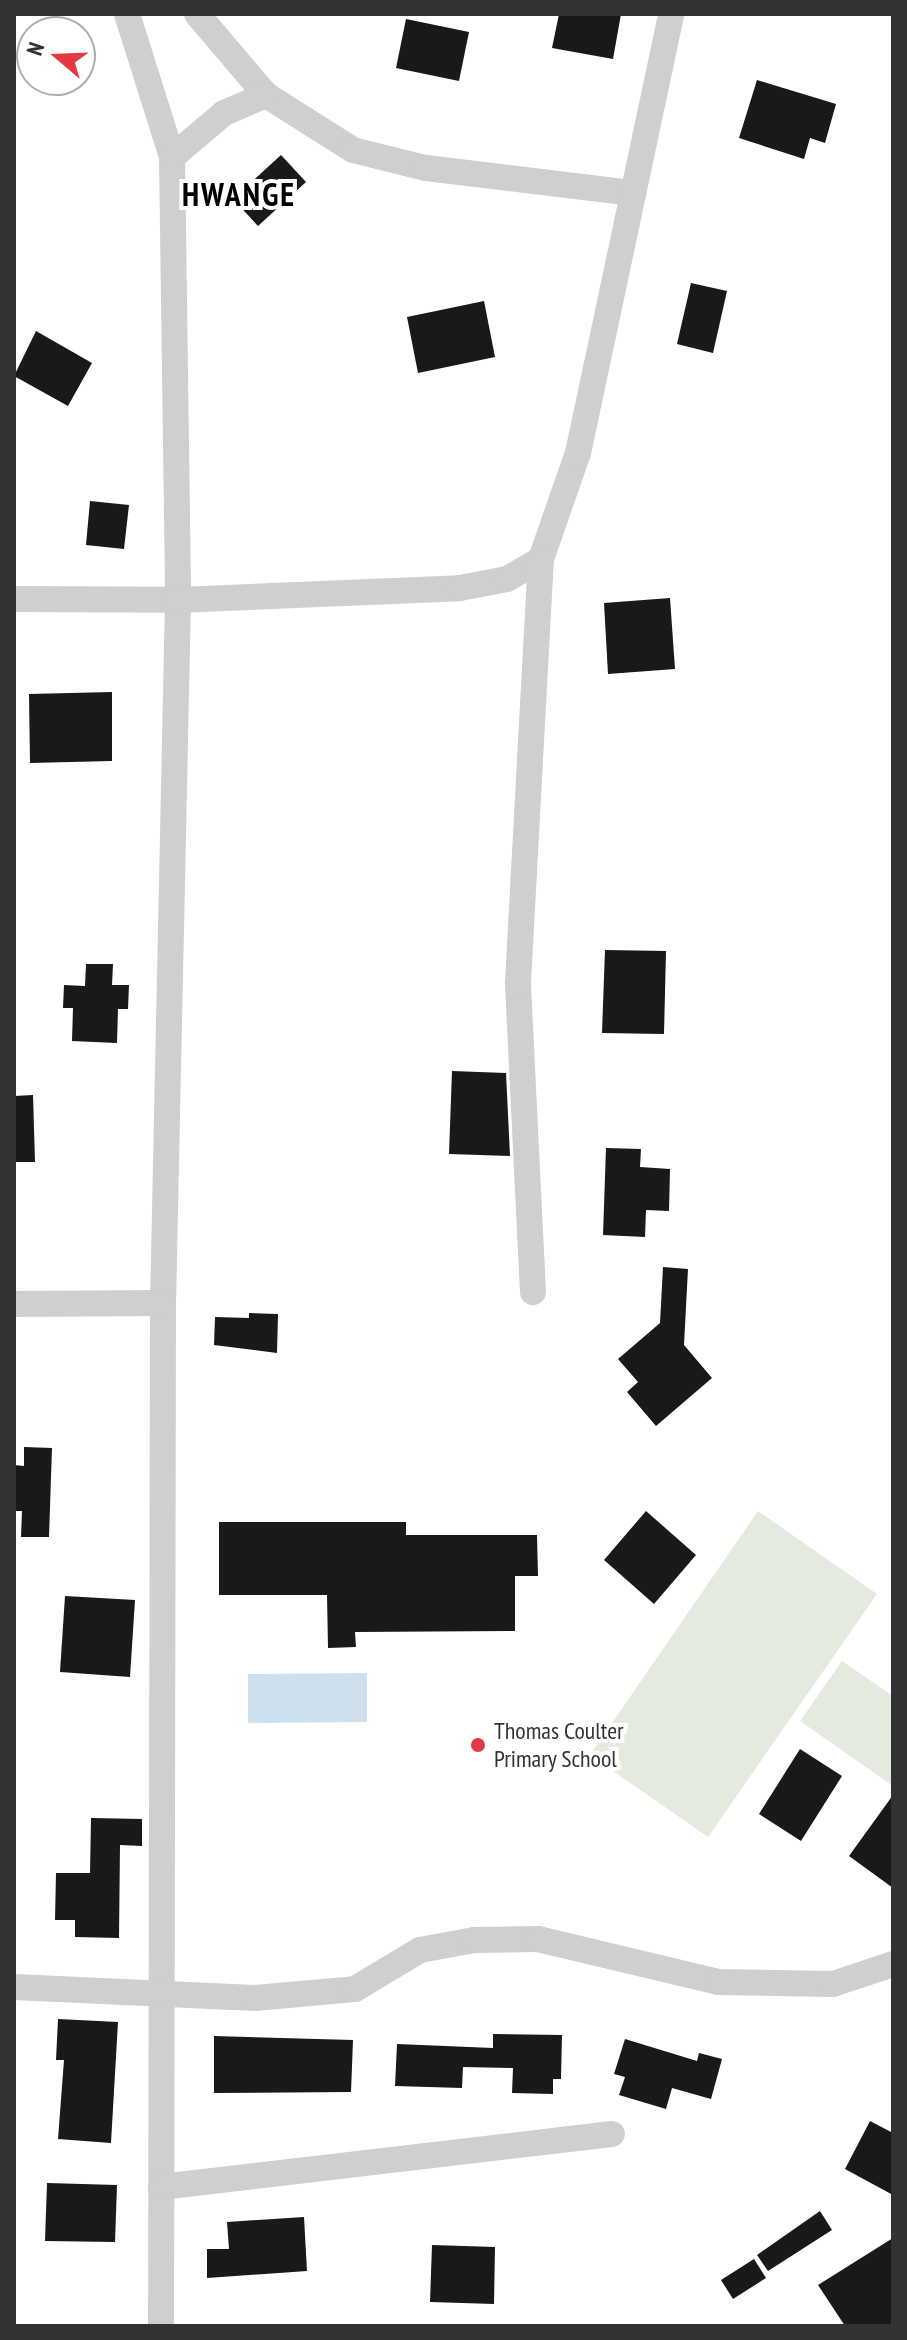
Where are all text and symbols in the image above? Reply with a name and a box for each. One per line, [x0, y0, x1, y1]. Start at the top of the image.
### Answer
north arrow [16, 16, 96, 96]
text: N [20, 39, 50, 59]
district label: HWANGE [182, 175, 296, 213]
place label: Thomas Coulter Primary School [494, 1717, 624, 1773]
marker: Thomas Coulter Primary School [469, 1736, 487, 1754]

